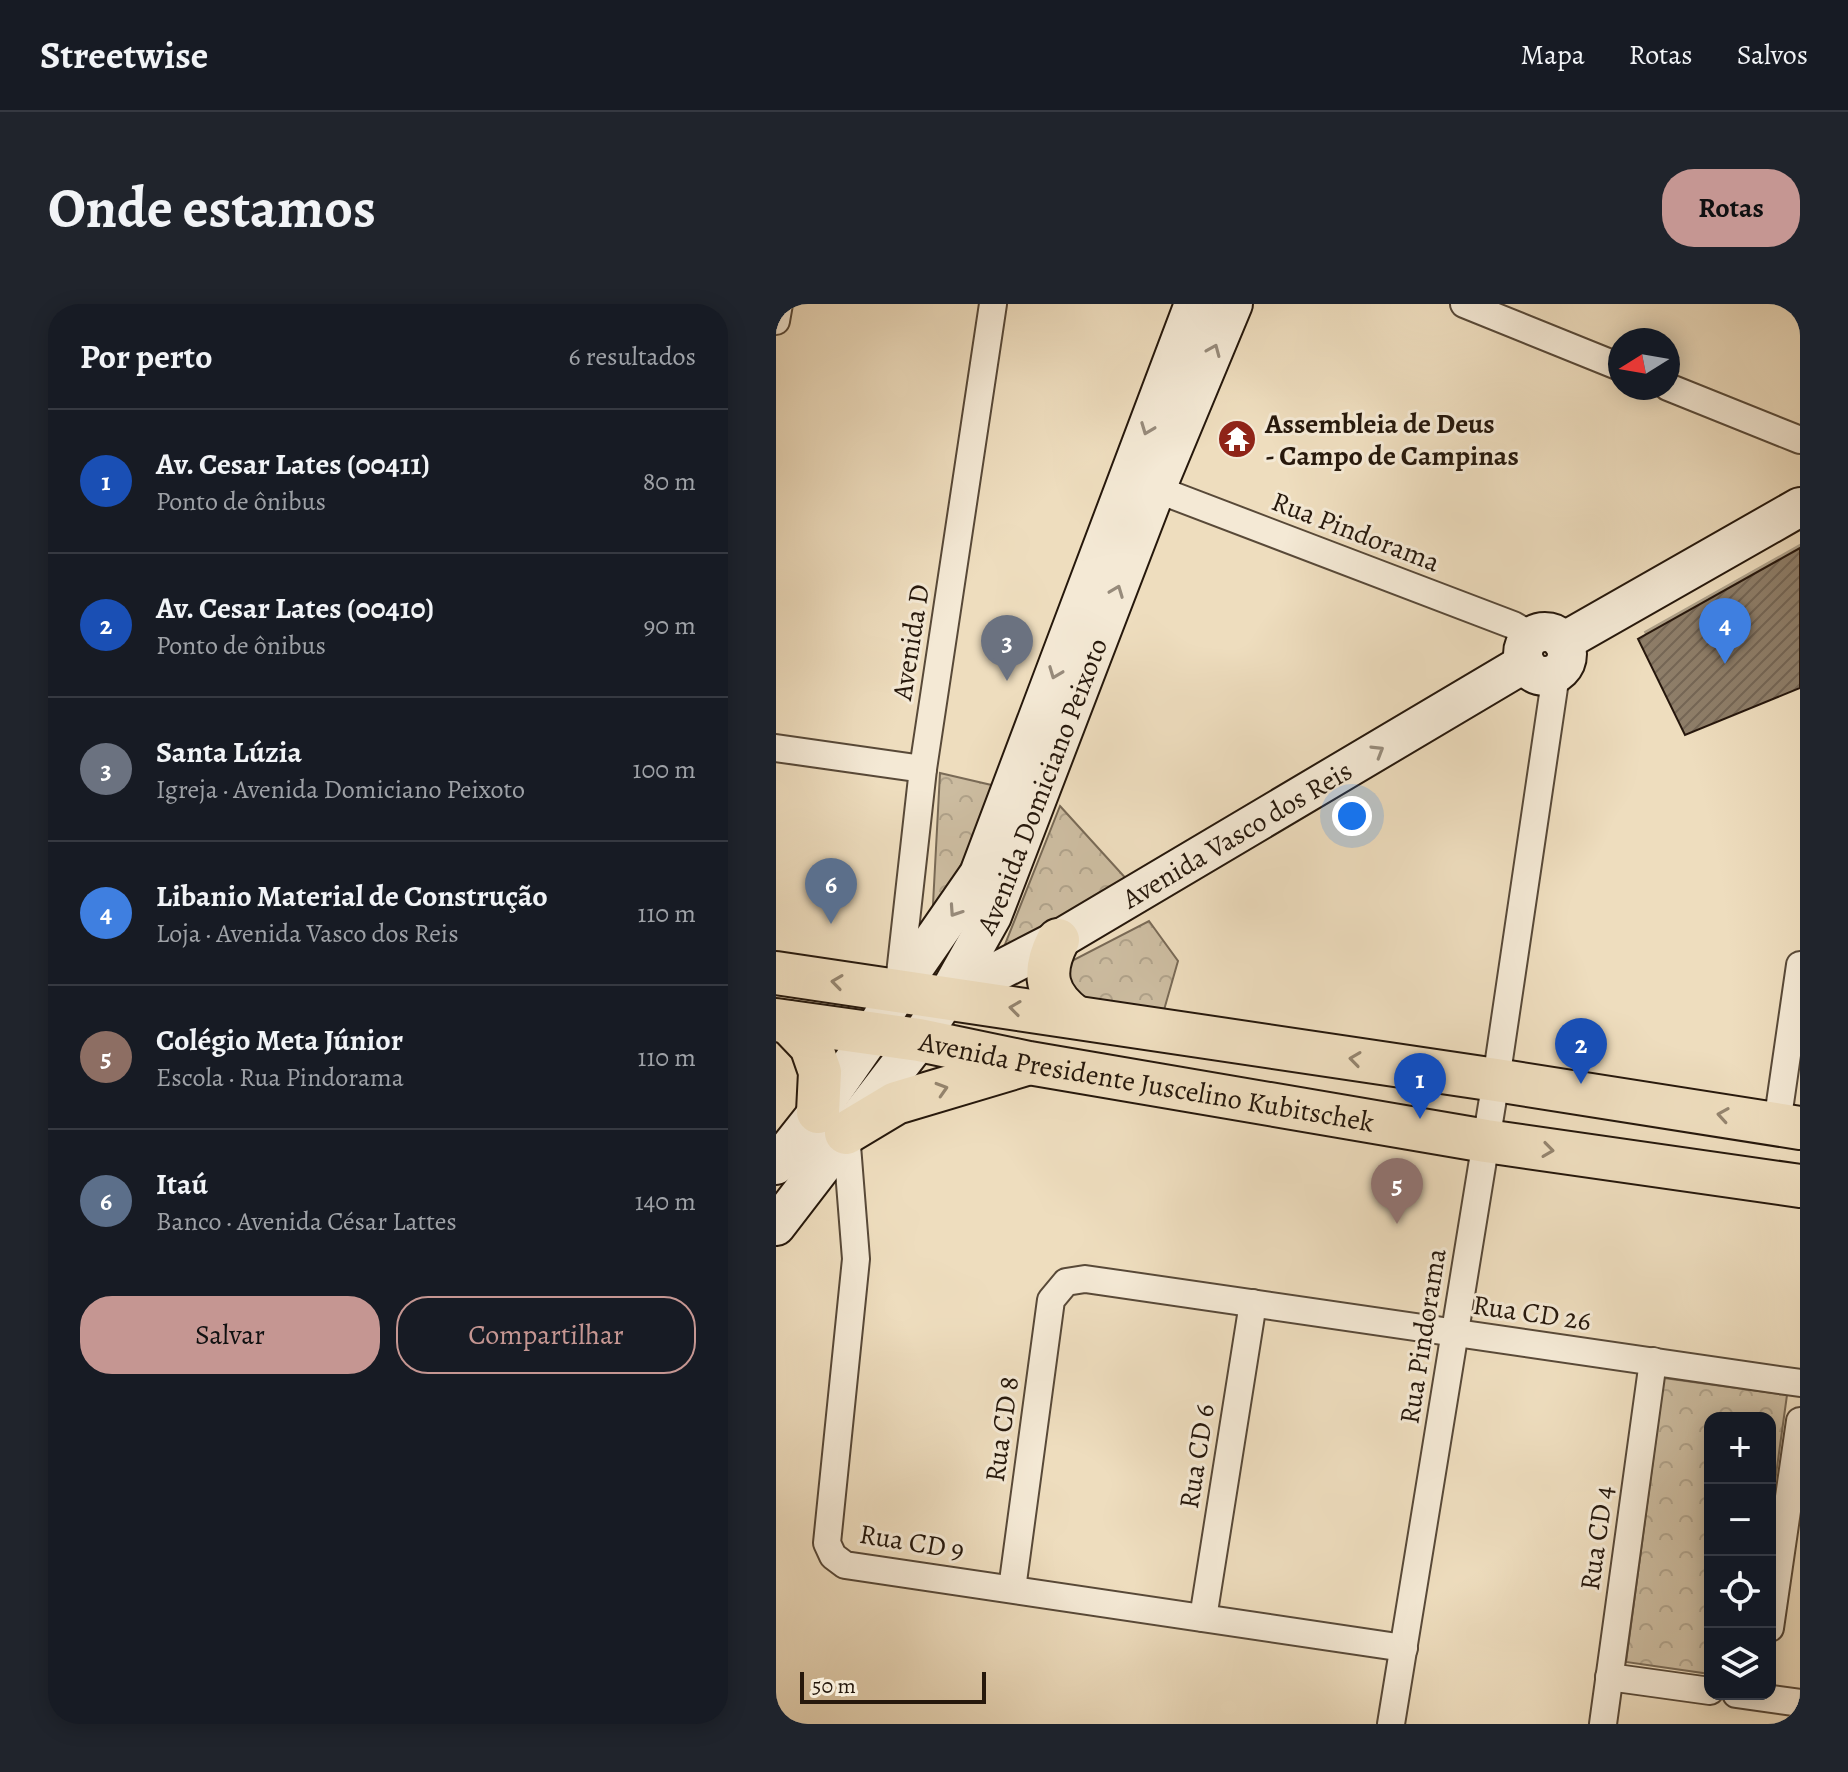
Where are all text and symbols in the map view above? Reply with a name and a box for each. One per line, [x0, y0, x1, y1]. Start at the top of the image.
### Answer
text: Streetwise [40, 29, 208, 81]
text: Mapa [1521, 36, 1585, 74]
text: Rotas [1629, 36, 1693, 74]
text: Salvos [1737, 36, 1808, 74]
button: Rotas [1662, 169, 1800, 247]
text: Onde estamos [48, 170, 376, 246]
north arrow [1608, 328, 1680, 400]
text: Por perto [80, 333, 213, 380]
text: 6 resultados [569, 339, 696, 374]
one-way arrow [1204, 344, 1220, 358]
place label: Assembleia de Deus - Campo de Campinas [1264, 405, 1519, 475]
temple icon: Assembleia de Deus - Campo de Campinas [1216, 418, 1258, 460]
one-way arrow [1140, 421, 1157, 435]
text: Av. Cesar Lates (00411) [156, 444, 430, 484]
text: 1 [101, 464, 111, 499]
text: 80 m [643, 464, 696, 499]
street label: Rua Pindorama [1266, 482, 1445, 581]
text: Ponto de ônibus [156, 484, 326, 519]
street label: Avenida D [883, 581, 939, 704]
one-way arrow [1107, 585, 1124, 599]
text: Av. Cesar Lates (00410) [156, 588, 434, 628]
pin: 4 [1699, 598, 1751, 664]
text: 2 [100, 608, 112, 643]
text: 90 m [644, 608, 696, 643]
pin: 3 [981, 615, 1033, 681]
text: Ponto de ônibus [156, 628, 326, 663]
street label: Avenida Domiciano Peixoto [967, 633, 1117, 942]
one-way arrow [1048, 665, 1065, 679]
text: Santa Lúzia [156, 732, 302, 772]
one-way arrow [1369, 746, 1384, 761]
text: 3 [100, 752, 112, 787]
text: 100 m [633, 752, 696, 787]
street label: Avenida Vasco dos Reis [1114, 752, 1359, 918]
text: Igreja · Avenida Domiciano Peixoto [156, 772, 525, 807]
your location [1332, 796, 1372, 836]
pin: 6 [805, 858, 857, 924]
text: Libanio Material de Construção [156, 876, 548, 916]
text: 4 [100, 896, 112, 931]
text: 110 m [638, 896, 696, 931]
one-way arrow [949, 903, 964, 917]
text: Loja · Avenida Vasco dos Reis [156, 916, 459, 951]
one-way arrow [830, 974, 844, 991]
one-way arrow [1008, 1000, 1022, 1017]
pin: 2 [1555, 1018, 1607, 1084]
text: Colégio Meta Júnior [156, 1020, 403, 1060]
street label: Avenida Presidente Juscelino Kubitschek [915, 1022, 1377, 1142]
text: 5 [100, 1040, 112, 1075]
text: 110 m [638, 1040, 696, 1075]
one-way arrow [1348, 1051, 1362, 1068]
pin: 1 [1394, 1053, 1446, 1119]
text: Escola · Rua Pindorama [156, 1060, 404, 1095]
one-way arrow [935, 1082, 948, 1098]
one-way arrow [1716, 1108, 1730, 1125]
one-way arrow [1541, 1141, 1554, 1158]
pin: 5 [1371, 1158, 1423, 1224]
text: Itaú [156, 1164, 208, 1204]
text: 6 [100, 1184, 112, 1219]
text: 140 m [635, 1184, 696, 1219]
text: Banco · Avenida César Lattes [156, 1204, 457, 1239]
street label: Rua Pindorama [1390, 1246, 1456, 1427]
street label: Rua CD 26 [1470, 1286, 1593, 1340]
button: Salvar [80, 1296, 380, 1374]
button: Compartilhar [396, 1296, 696, 1374]
street label: Rua CD 8 [976, 1374, 1028, 1484]
street label: Rua CD 6 [1170, 1401, 1224, 1511]
map controls [1704, 1412, 1776, 1700]
button: + [1704, 1412, 1776, 1484]
street label: Rua CD 4 [1571, 1483, 1623, 1593]
button: − [1704, 1484, 1776, 1556]
street label: Rua CD 9 [857, 1515, 967, 1569]
button: locate [1704, 1556, 1776, 1628]
button: layers [1704, 1628, 1776, 1700]
scale bar [800, 1668, 986, 1704]
text: 50 m [812, 1671, 856, 1701]

